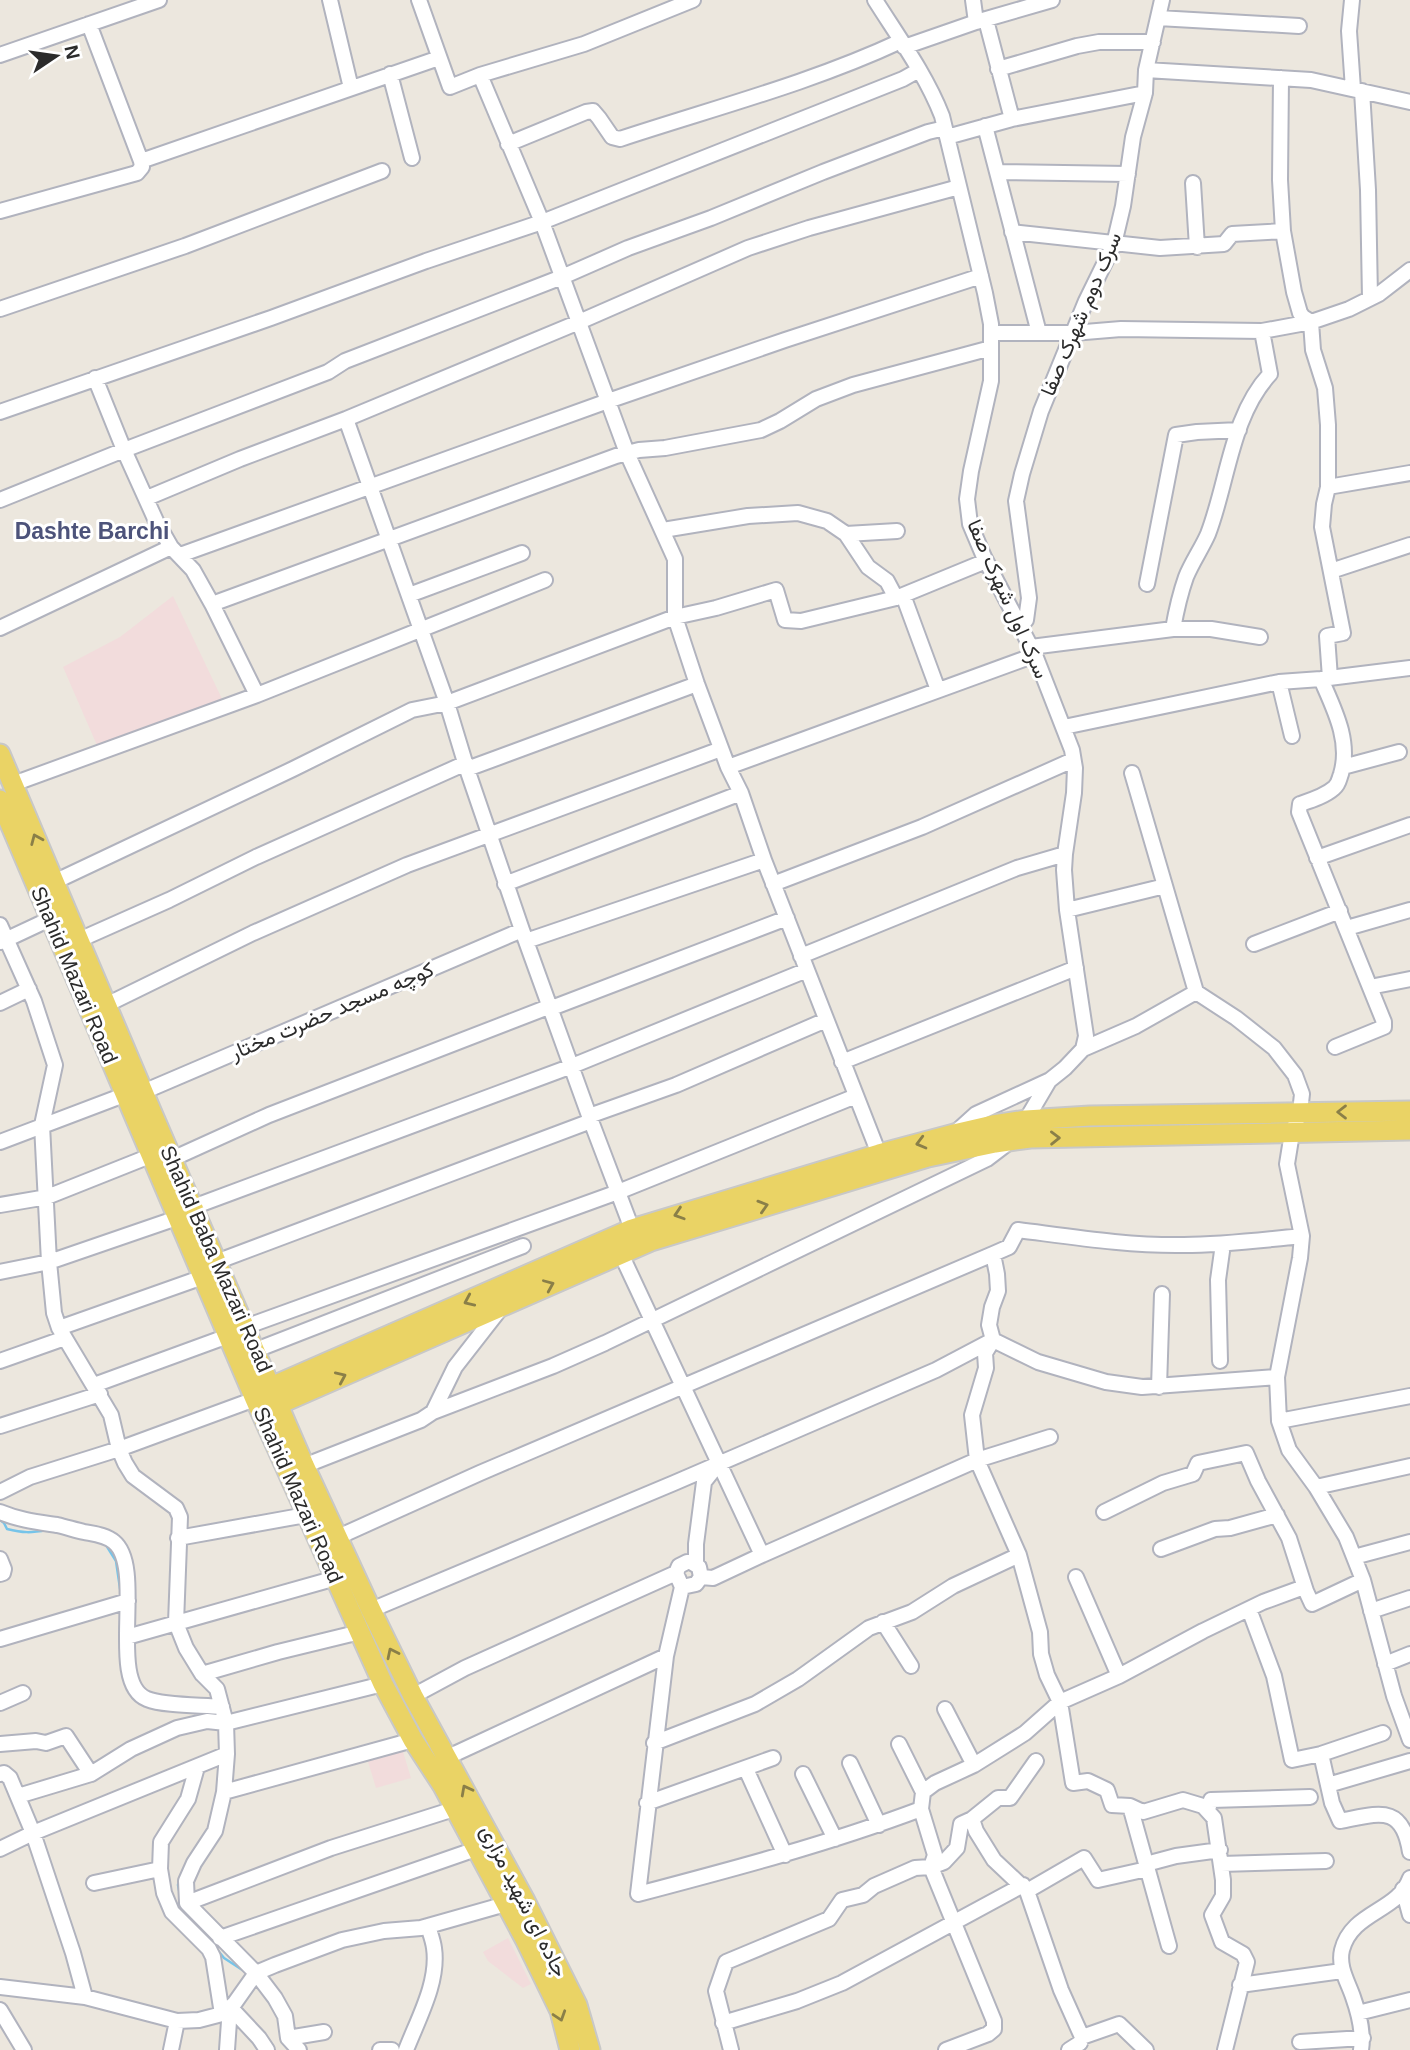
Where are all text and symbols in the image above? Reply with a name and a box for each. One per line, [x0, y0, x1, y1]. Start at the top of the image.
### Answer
north arrow [21, 21, 91, 91]
text: N [60, 43, 84, 61]
street label: سرک دوم شهرک صفا [1036, 229, 1128, 400]
street label: سرک اول شهرک صفا [961, 516, 1054, 683]
district label: Dashte Barchi [15, 518, 169, 544]
one-way arrow [31, 834, 45, 846]
street label: Shahid Mazari Road [27, 883, 122, 1067]
street label: کوچه مسجد حضرت مختار [226, 957, 438, 1067]
one-way arrow [1336, 1104, 1347, 1120]
one-way arrow [1050, 1130, 1060, 1146]
one-way arrow [915, 1135, 927, 1149]
street label: Shahid Baba Mazari Road [156, 1142, 277, 1375]
one-way arrow [756, 1200, 768, 1215]
one-way arrow [674, 1206, 686, 1220]
one-way arrow [542, 1279, 555, 1293]
one-way arrow [464, 1293, 476, 1307]
one-way arrow [334, 1371, 346, 1385]
street label: Shahid Mazari Road [249, 1403, 348, 1586]
one-way arrow [387, 1648, 401, 1660]
one-way arrow [461, 1785, 474, 1797]
street label: جاده ای شهید مزاری [474, 1821, 573, 1981]
one-way arrow [552, 2009, 566, 2021]

